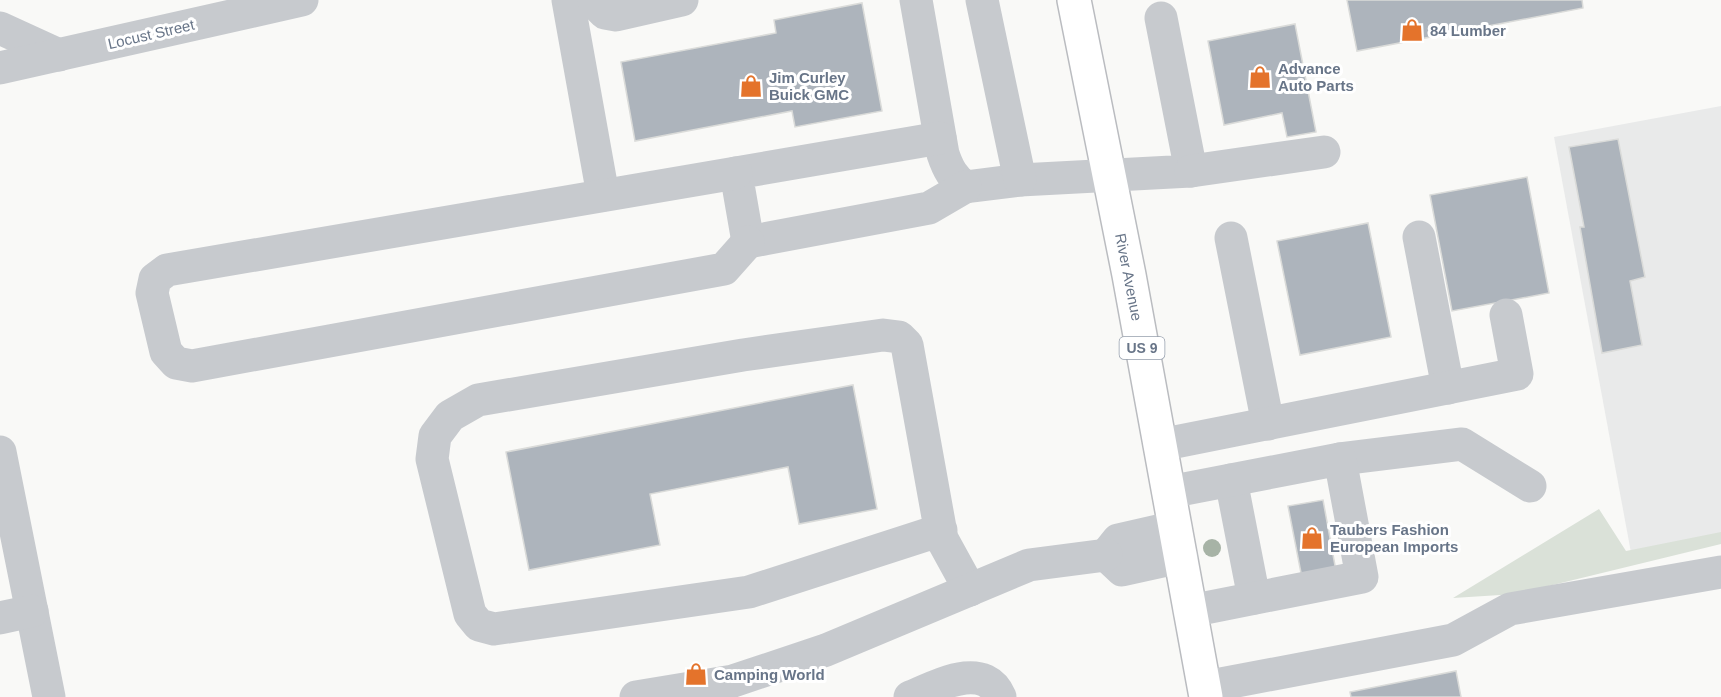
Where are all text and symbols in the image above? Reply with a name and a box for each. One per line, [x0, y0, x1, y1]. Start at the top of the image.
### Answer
street label: Locust Street [106, 16, 197, 52]
shop icon: 84 Lumber [1399, 17, 1425, 43]
place label: 84 Lumber [1430, 22, 1506, 39]
place label: Advance Auto Parts [1278, 60, 1354, 94]
shop icon: Advance Auto Parts [1247, 64, 1273, 90]
place label: Jim Curley Buick GMC [769, 69, 849, 103]
shop icon: Jim Curley Buick GMC [738, 73, 764, 99]
street label: River Avenue [1112, 232, 1146, 322]
road number: US 9 [1120, 337, 1164, 359]
place label: Taubers Fashion European Imports [1330, 521, 1458, 555]
shop icon: Taubers Fashion European Imports [1299, 525, 1325, 551]
shop icon: Camping World [683, 661, 709, 687]
place label: Camping World [714, 666, 825, 683]

